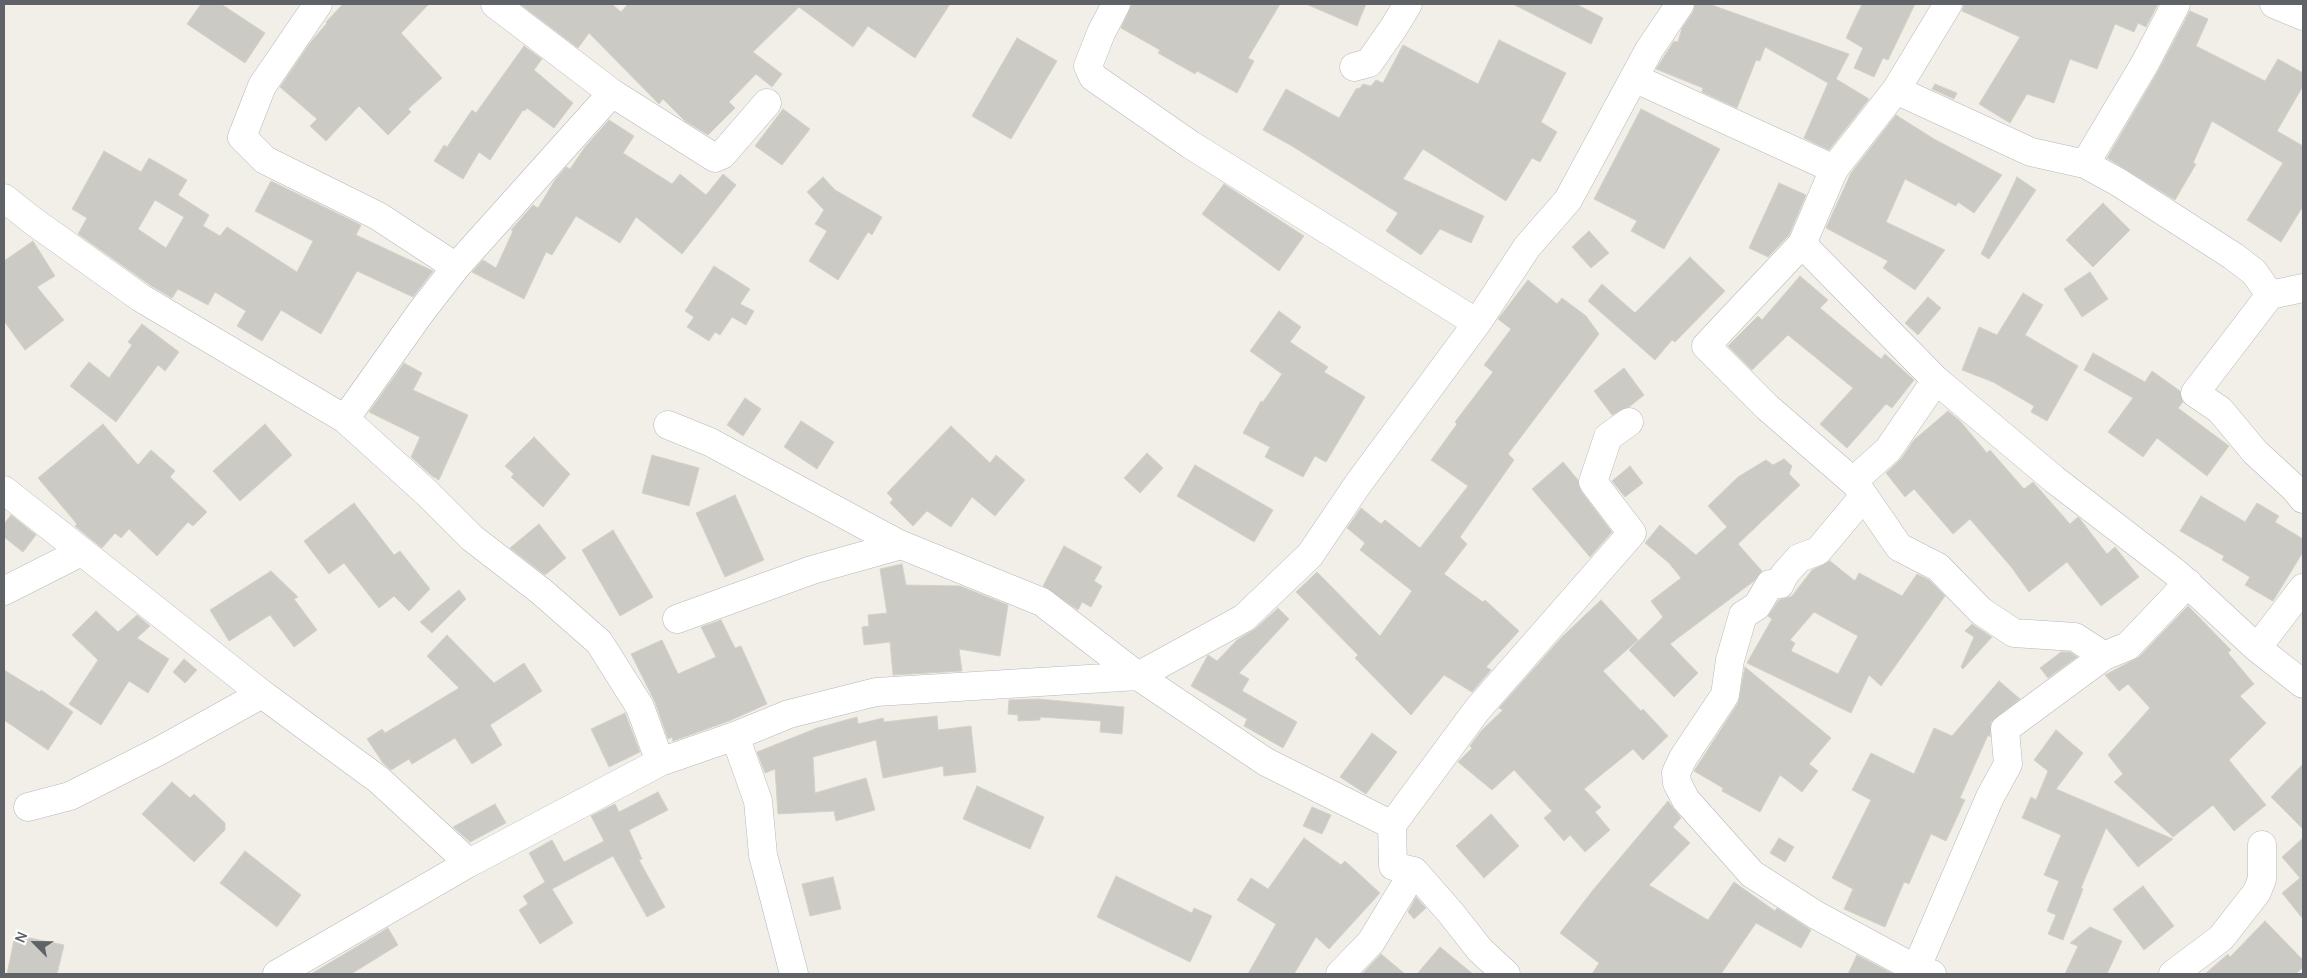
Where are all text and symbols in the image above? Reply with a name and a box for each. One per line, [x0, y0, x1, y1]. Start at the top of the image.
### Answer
north arrow [10, 918, 60, 968]
text: N [10, 929, 31, 945]

